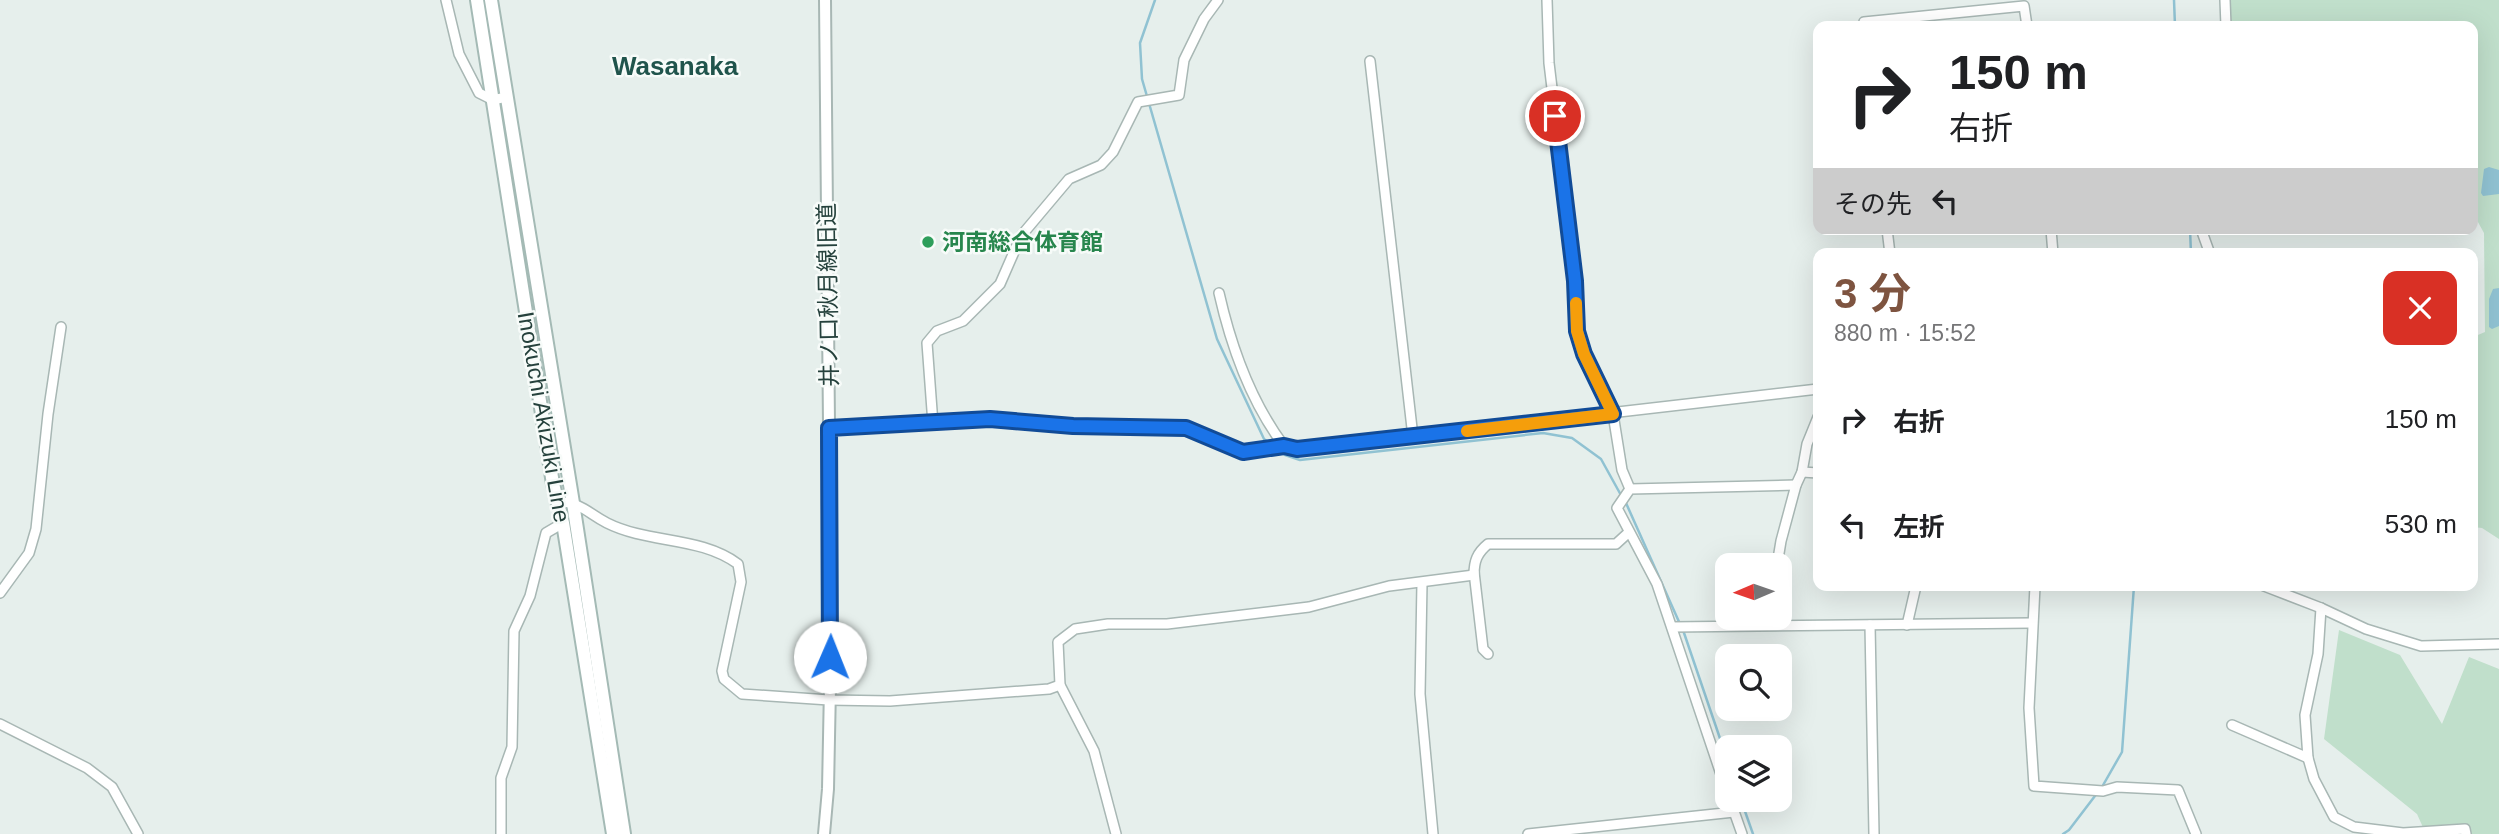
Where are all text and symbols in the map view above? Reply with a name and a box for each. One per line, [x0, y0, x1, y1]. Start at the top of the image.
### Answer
text: 150 m [1949, 45, 2088, 99]
icon: right [1834, 49, 1925, 140]
district label: Wasanaka [612, 51, 739, 81]
pin [1525, 86, 1585, 146]
icon: arrive [1536, 97, 1574, 135]
text: 右折 [1949, 110, 2013, 146]
icon: left [1926, 182, 1964, 220]
text: その先 [1834, 189, 1912, 219]
street label: 井ノ口秋月線旧道 [813, 203, 843, 387]
place label: 河南総合体育館 [942, 229, 1103, 255]
marker: 河南総合体育館 [920, 234, 936, 250]
text: 3 分 [1834, 270, 1911, 317]
button: close [2383, 271, 2457, 345]
street label: Inokuchi Akizuki Line [513, 310, 575, 524]
text: 880 m · 15:52 [1834, 320, 1976, 346]
icon: right [1834, 401, 1872, 439]
text: 150 m [2385, 404, 2457, 434]
text: 右折 [1893, 407, 1945, 437]
icon: left [1834, 506, 1872, 544]
text: 530 m [2385, 509, 2457, 539]
text: 左折 [1893, 512, 1945, 542]
north arrow [1715, 553, 1792, 630]
map controls [1715, 553, 1792, 812]
position arrow [793, 620, 867, 694]
button: search [1715, 644, 1792, 721]
button: layers [1715, 735, 1792, 812]

